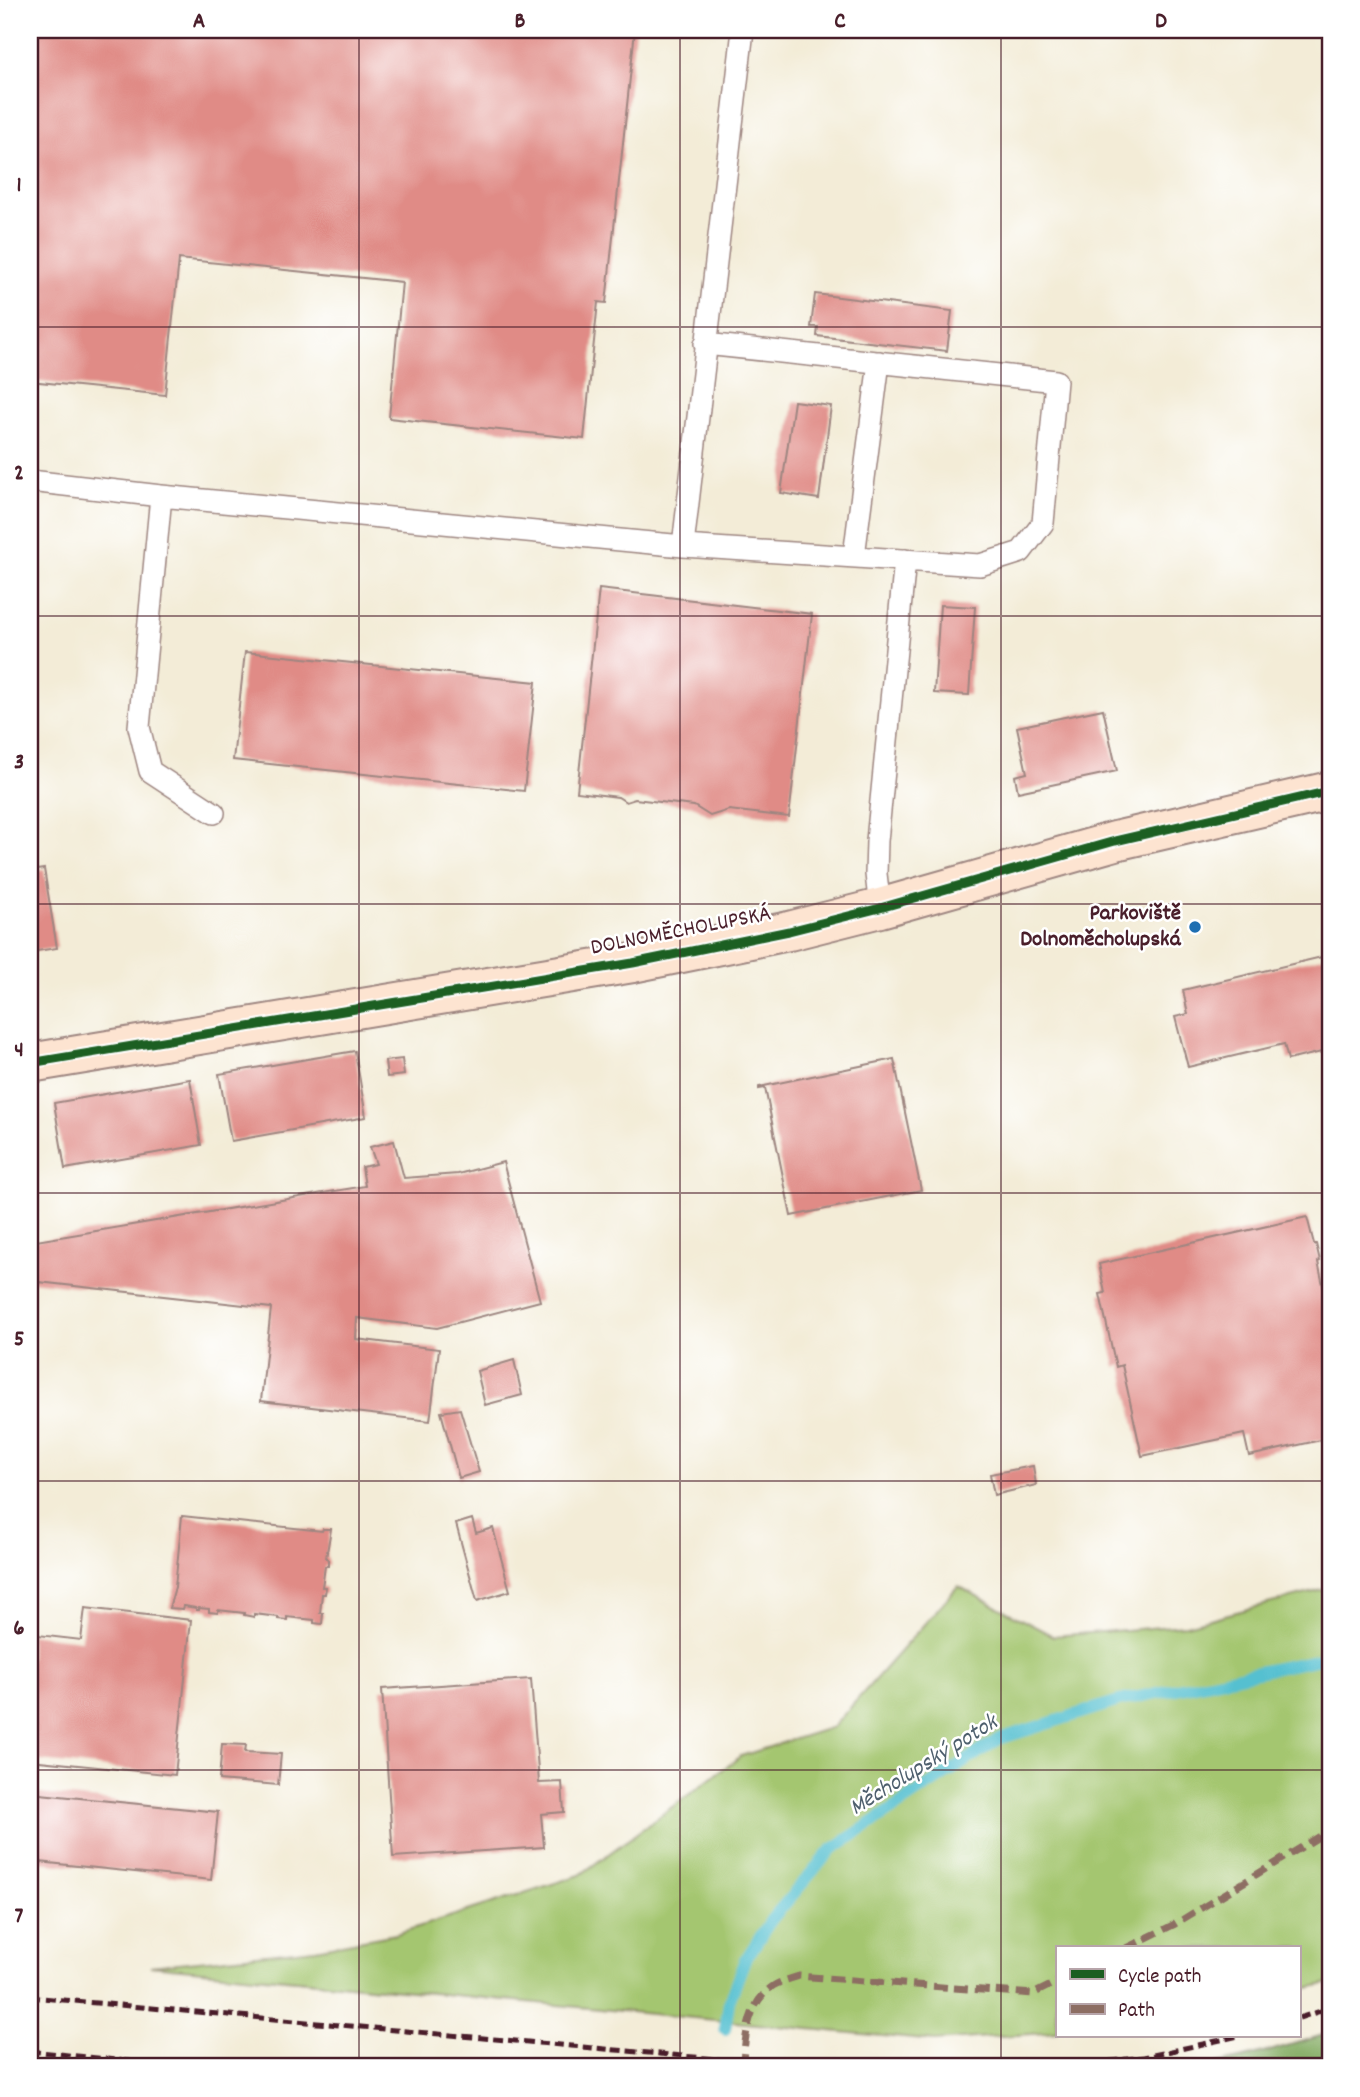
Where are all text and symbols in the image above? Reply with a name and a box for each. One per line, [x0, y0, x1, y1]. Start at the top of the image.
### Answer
text: A [193, 6, 205, 39]
text: B [515, 6, 526, 39]
text: C [834, 6, 846, 39]
text: D [1155, 6, 1167, 39]
text: 1 [16, 170, 22, 203]
text: 2 [14, 458, 24, 491]
text: 3 [14, 747, 24, 780]
street label: DOLNOMĚCHOLUPSKÁ [588, 898, 774, 966]
place label: Parkoviště Dolnoměcholupská [1020, 898, 1182, 957]
marker: Parkoviště Dolnoměcholupská [1187, 919, 1203, 935]
text: 4 [14, 1035, 24, 1068]
text: 5 [14, 1324, 24, 1357]
text: 6 [13, 1613, 25, 1646]
water label: Měcholupský potok [843, 1706, 1007, 1825]
text: 7 [15, 1901, 24, 1934]
legend [1056, 1946, 1300, 2038]
text: Cycle path [1118, 1963, 1201, 1993]
text: Path [1118, 1997, 1155, 2027]

